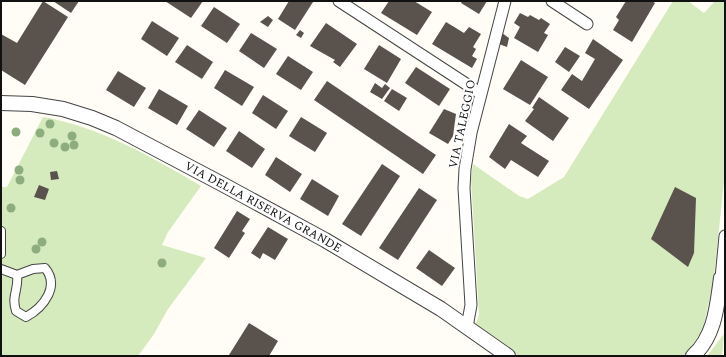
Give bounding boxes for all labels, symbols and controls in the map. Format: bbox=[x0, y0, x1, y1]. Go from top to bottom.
street label: VIA TALEGGIO bbox=[444, 78, 481, 170]
street label: VIA DELLA RISERVA GRANDE bbox=[181, 157, 345, 258]

